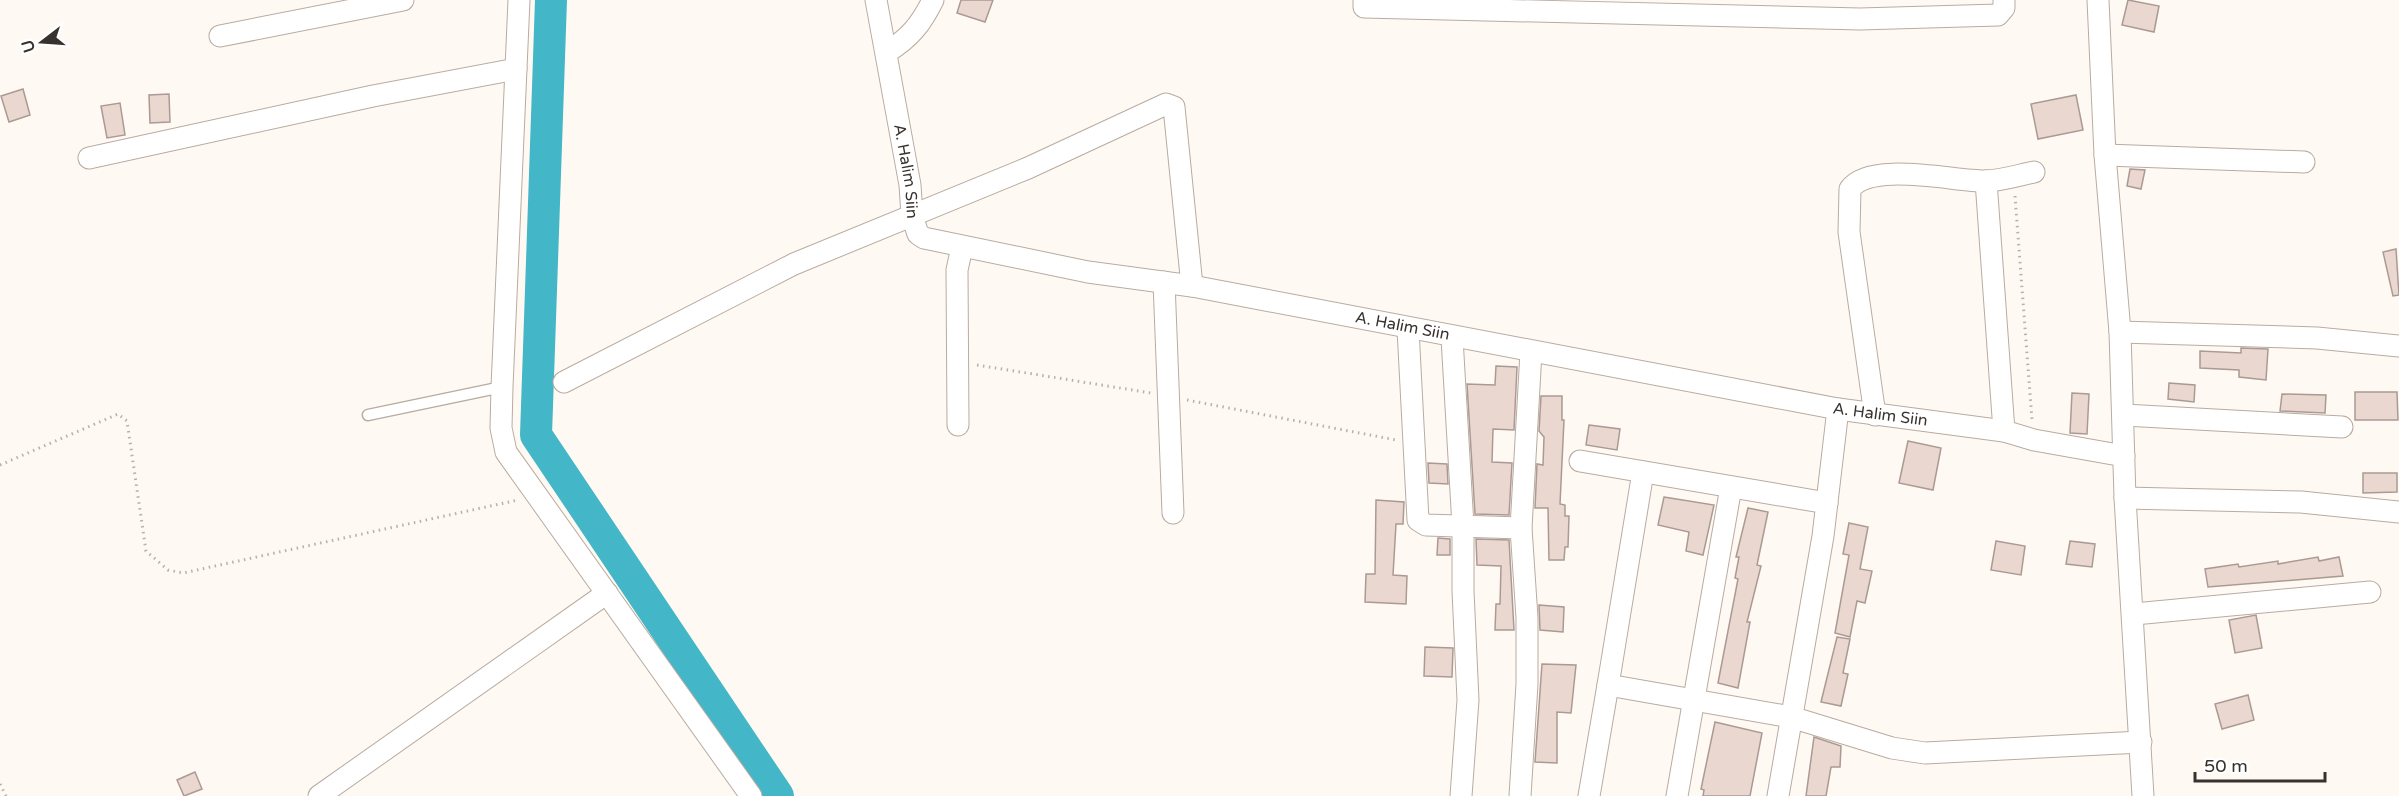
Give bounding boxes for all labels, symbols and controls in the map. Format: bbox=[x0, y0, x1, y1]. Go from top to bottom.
north arrow bbox=[12, 12, 72, 72]
text: U bbox=[17, 37, 40, 55]
street label: A. Halim Siin bbox=[889, 122, 922, 219]
street label: A. Halim Siin bbox=[1354, 307, 1451, 345]
street label: A. Halim Siin bbox=[1832, 398, 1929, 431]
scale bar bbox=[2195, 745, 2326, 783]
text: 50 m bbox=[2204, 755, 2248, 777]

